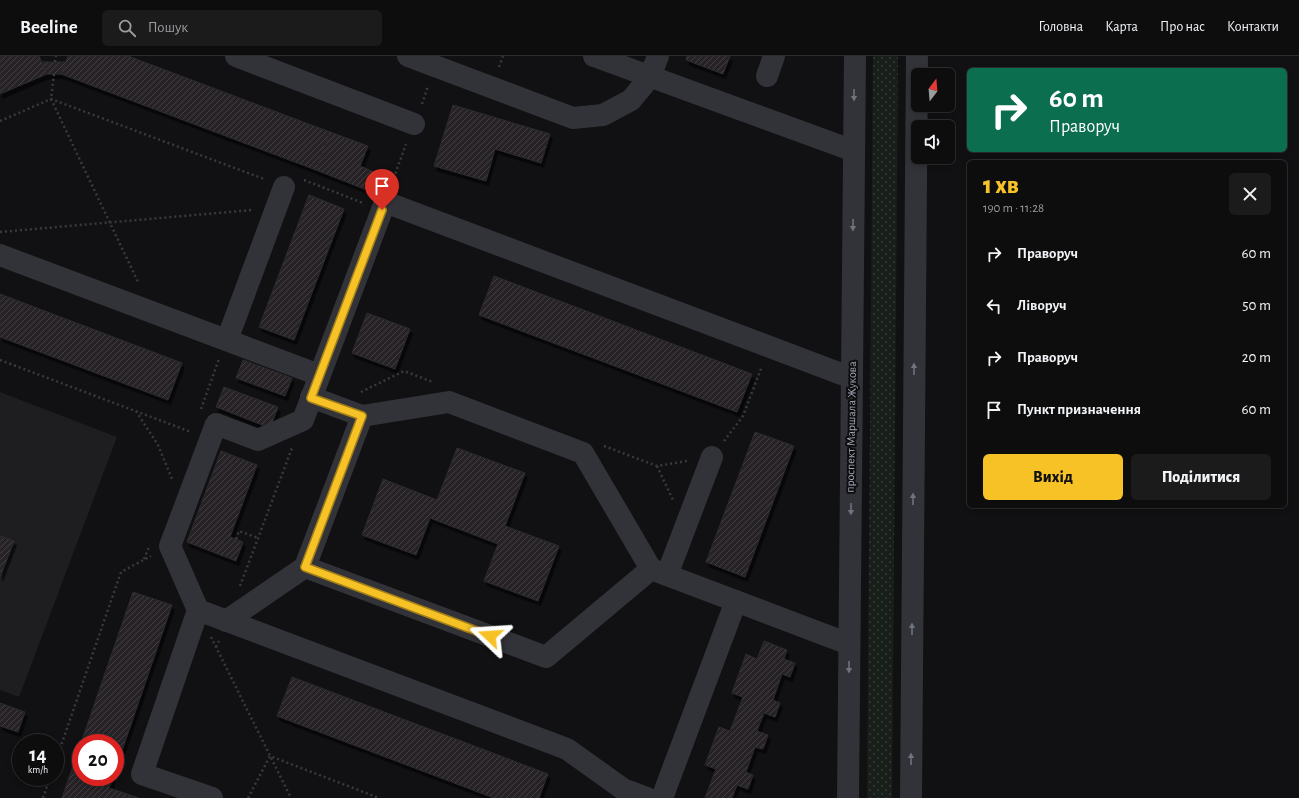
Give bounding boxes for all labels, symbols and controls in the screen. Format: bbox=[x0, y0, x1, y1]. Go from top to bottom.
search box bbox=[102, 10, 382, 46]
icon: search bbox=[116, 17, 138, 39]
text: Beeline bbox=[20, 18, 78, 37]
text: Пошук bbox=[148, 20, 188, 35]
text: Головна bbox=[1038, 20, 1083, 34]
text: Карта bbox=[1105, 20, 1138, 34]
text: Про нас bbox=[1160, 20, 1205, 34]
text: Контакти bbox=[1227, 20, 1279, 34]
north arrow bbox=[911, 68, 955, 112]
map controls bbox=[911, 68, 955, 164]
icon: right bbox=[983, 84, 1035, 136]
text: 60 m bbox=[1049, 85, 1104, 113]
one-way arrow bbox=[851, 89, 857, 102]
text: Праворуч bbox=[1049, 118, 1120, 136]
button: sound bbox=[911, 120, 955, 164]
pin bbox=[365, 169, 399, 210]
button: close bbox=[1229, 173, 1271, 215]
text: 1 хв bbox=[983, 174, 1019, 198]
icon: arrive bbox=[371, 175, 393, 197]
text: 190 m · 11:28 bbox=[983, 202, 1044, 215]
one-way arrow bbox=[850, 219, 856, 232]
icon: right bbox=[983, 243, 1005, 265]
text: Праворуч bbox=[1017, 246, 1078, 261]
text: 60 m bbox=[1242, 246, 1271, 261]
icon: left bbox=[983, 295, 1005, 317]
text: Ліворуч bbox=[1017, 298, 1067, 313]
text: 50 m bbox=[1242, 298, 1271, 313]
icon: right bbox=[983, 347, 1005, 369]
text: Праворуч bbox=[1017, 350, 1078, 365]
text: 20 m bbox=[1242, 350, 1271, 365]
street label: проспект Маршала Жукова bbox=[844, 361, 859, 493]
one-way arrow bbox=[911, 362, 917, 375]
icon: arrive bbox=[983, 399, 1005, 421]
text: Пункт призначення bbox=[1017, 402, 1141, 417]
text: 60 m bbox=[1242, 402, 1271, 417]
button: Вихід bbox=[983, 454, 1123, 500]
button: Поділитися bbox=[1131, 454, 1271, 500]
one-way arrow bbox=[910, 492, 916, 505]
one-way arrow bbox=[848, 503, 854, 516]
position arrow bbox=[469, 615, 511, 657]
one-way arrow bbox=[909, 622, 915, 635]
one-way arrow bbox=[846, 661, 852, 674]
speed limit sign: 20 bbox=[72, 734, 124, 786]
text: 14 bbox=[29, 745, 47, 765]
one-way arrow bbox=[908, 752, 914, 765]
text: km/h bbox=[28, 765, 48, 775]

